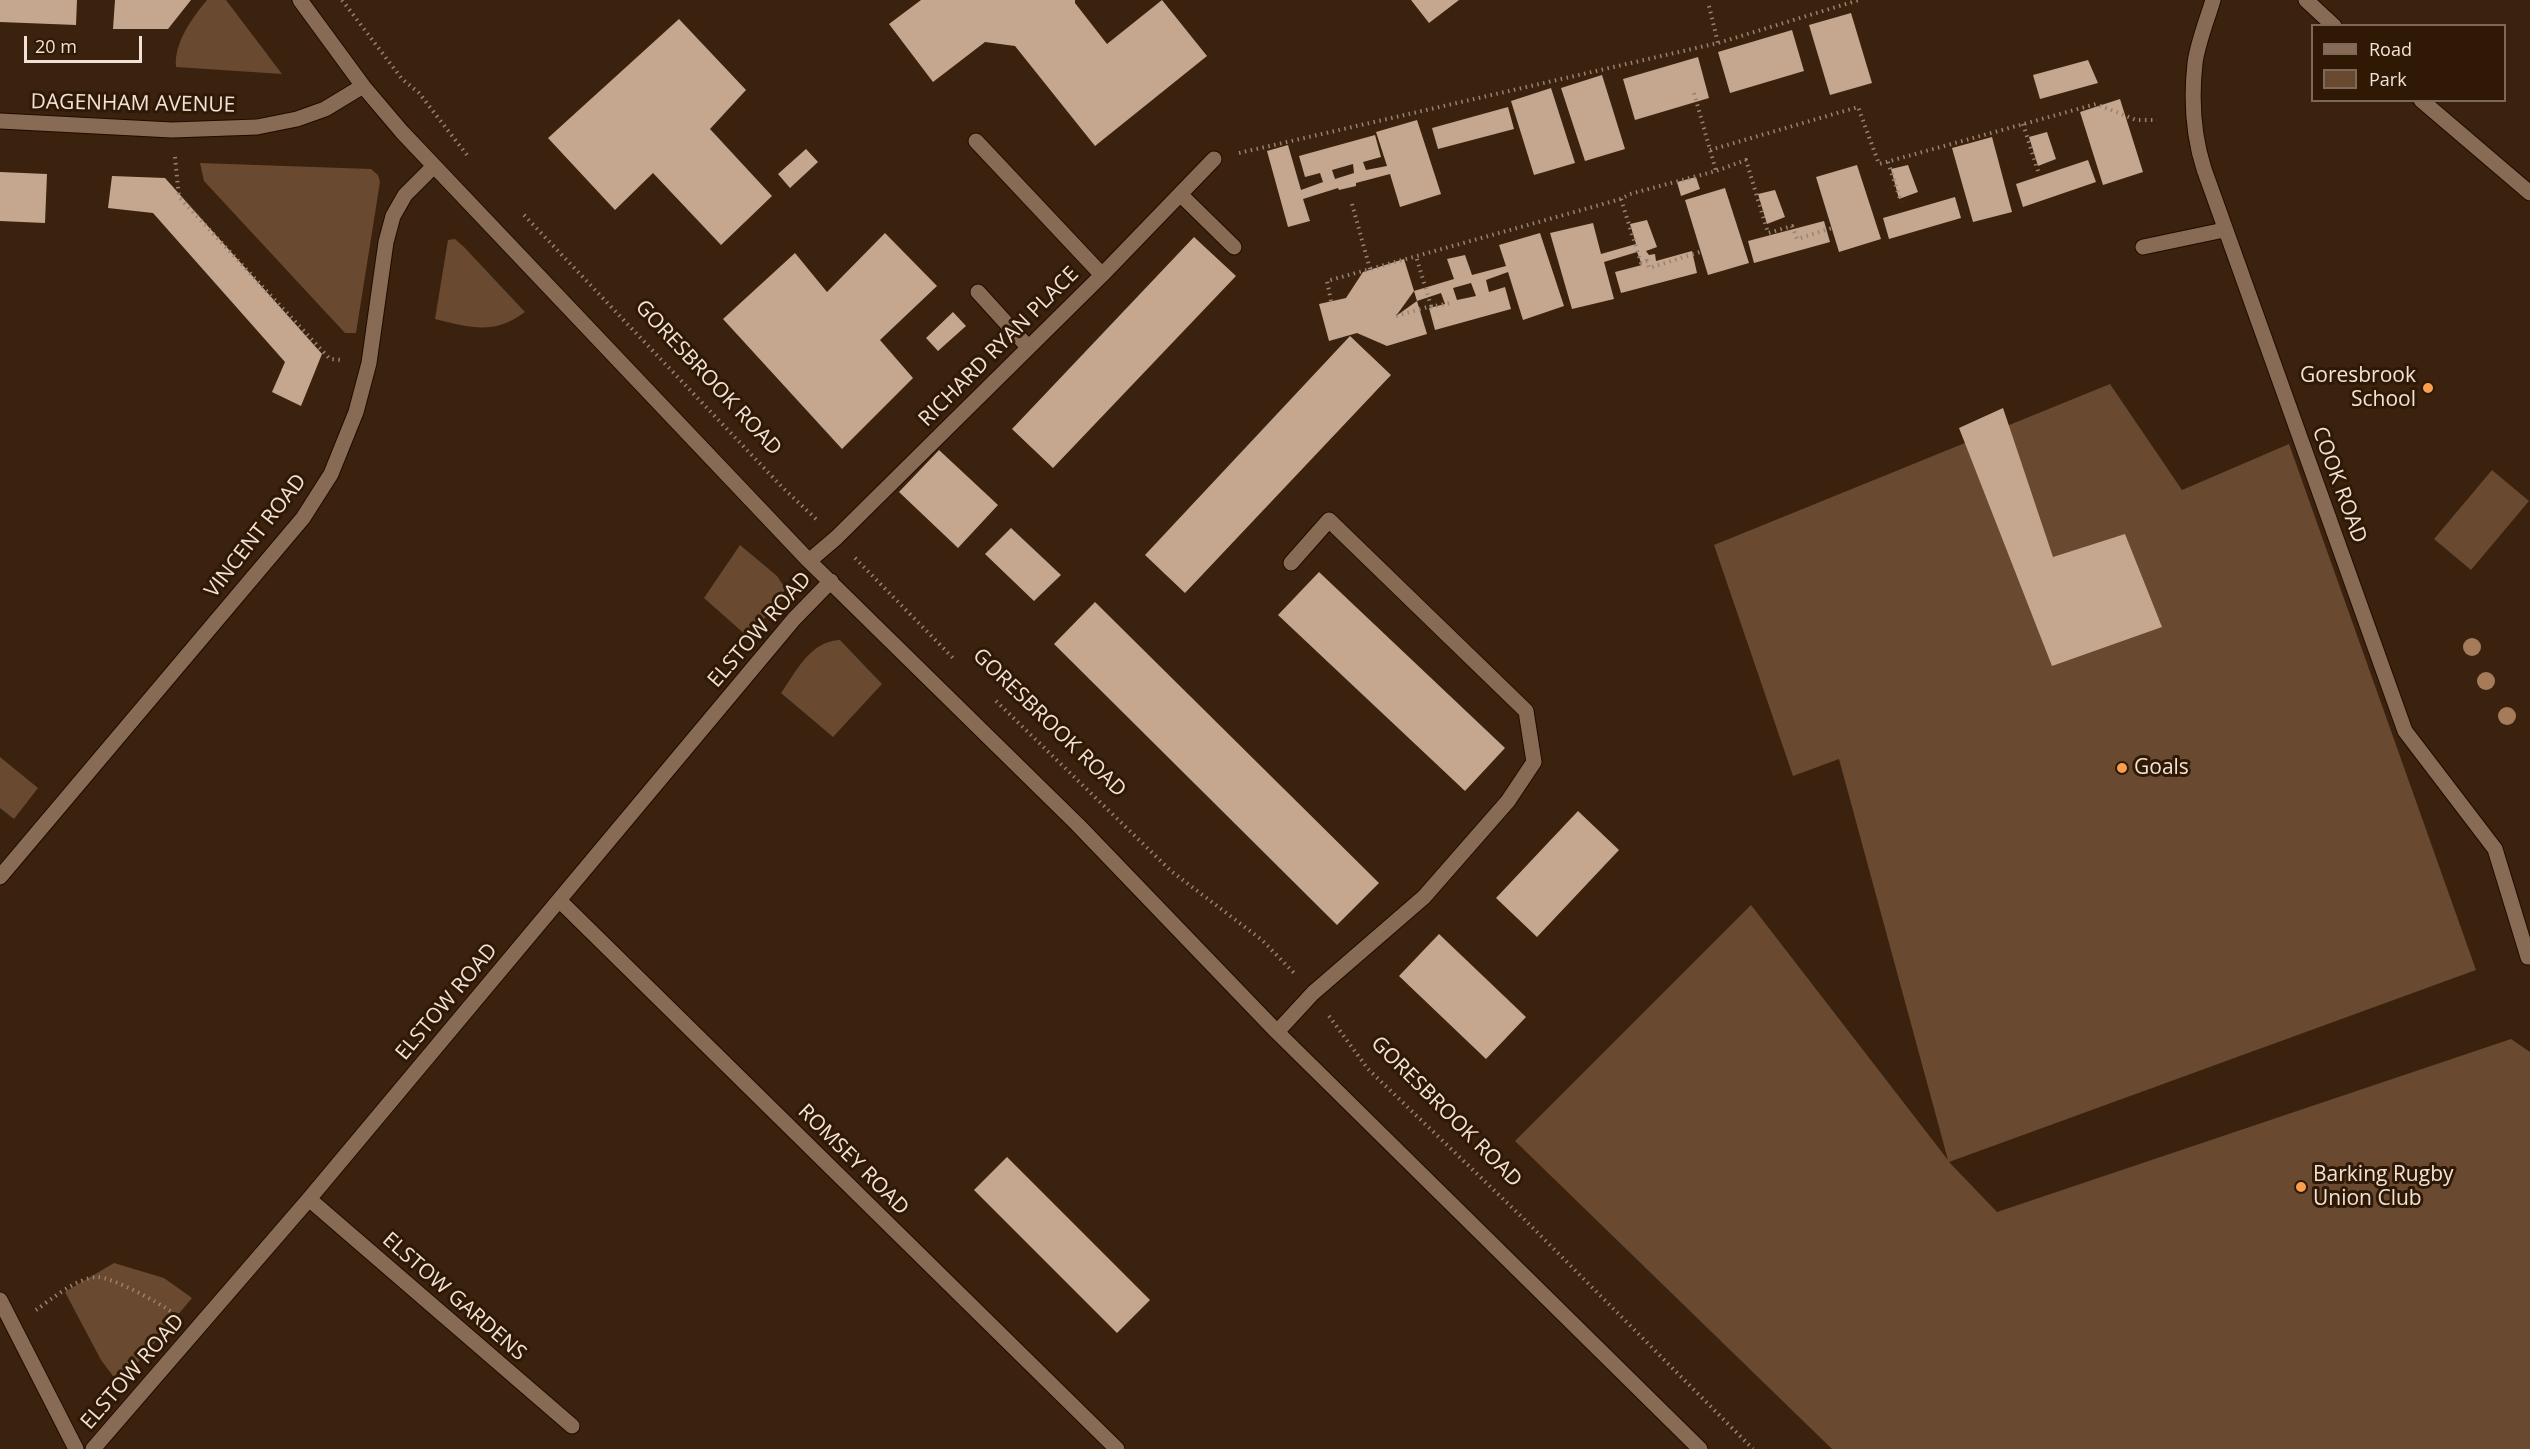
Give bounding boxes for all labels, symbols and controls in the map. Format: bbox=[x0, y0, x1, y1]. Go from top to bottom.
scale bar bbox=[27, 24, 146, 62]
legend bbox=[2311, 24, 2506, 102]
text: 20 m bbox=[35, 34, 77, 58]
text: Road bbox=[2369, 37, 2412, 61]
text: Park bbox=[2369, 67, 2407, 91]
street label: DAGENHAM AVENUE bbox=[30, 90, 236, 118]
street label: RICHARD RYAN PLACE bbox=[914, 262, 1084, 432]
street label: GORESBROOK ROAD bbox=[630, 295, 786, 461]
place label: Goresbrook School bbox=[2300, 363, 2416, 413]
marker: Goresbrook School bbox=[2421, 381, 2435, 395]
street label: COOK ROAD bbox=[2306, 423, 2372, 547]
street label: VINCENT ROAD bbox=[200, 469, 312, 603]
street label: ELSTOW ROAD bbox=[703, 567, 817, 693]
street label: GORESBROOK ROAD bbox=[967, 643, 1131, 803]
place label: Goals bbox=[2134, 755, 2189, 781]
marker: Goals bbox=[2115, 761, 2129, 775]
street label: ELSTOW ROAD bbox=[391, 938, 503, 1066]
street label: GORESBROOK ROAD bbox=[1365, 1031, 1527, 1193]
street label: ROMSEY ROAD bbox=[792, 1099, 914, 1221]
place label: Barking Rugby Union Club bbox=[2313, 1162, 2453, 1212]
marker: Barking Rugby Union Club bbox=[2294, 1180, 2308, 1194]
street label: ELSTOW GARDENS bbox=[377, 1228, 531, 1366]
street label: ELSTOW ROAD bbox=[76, 1309, 190, 1435]

